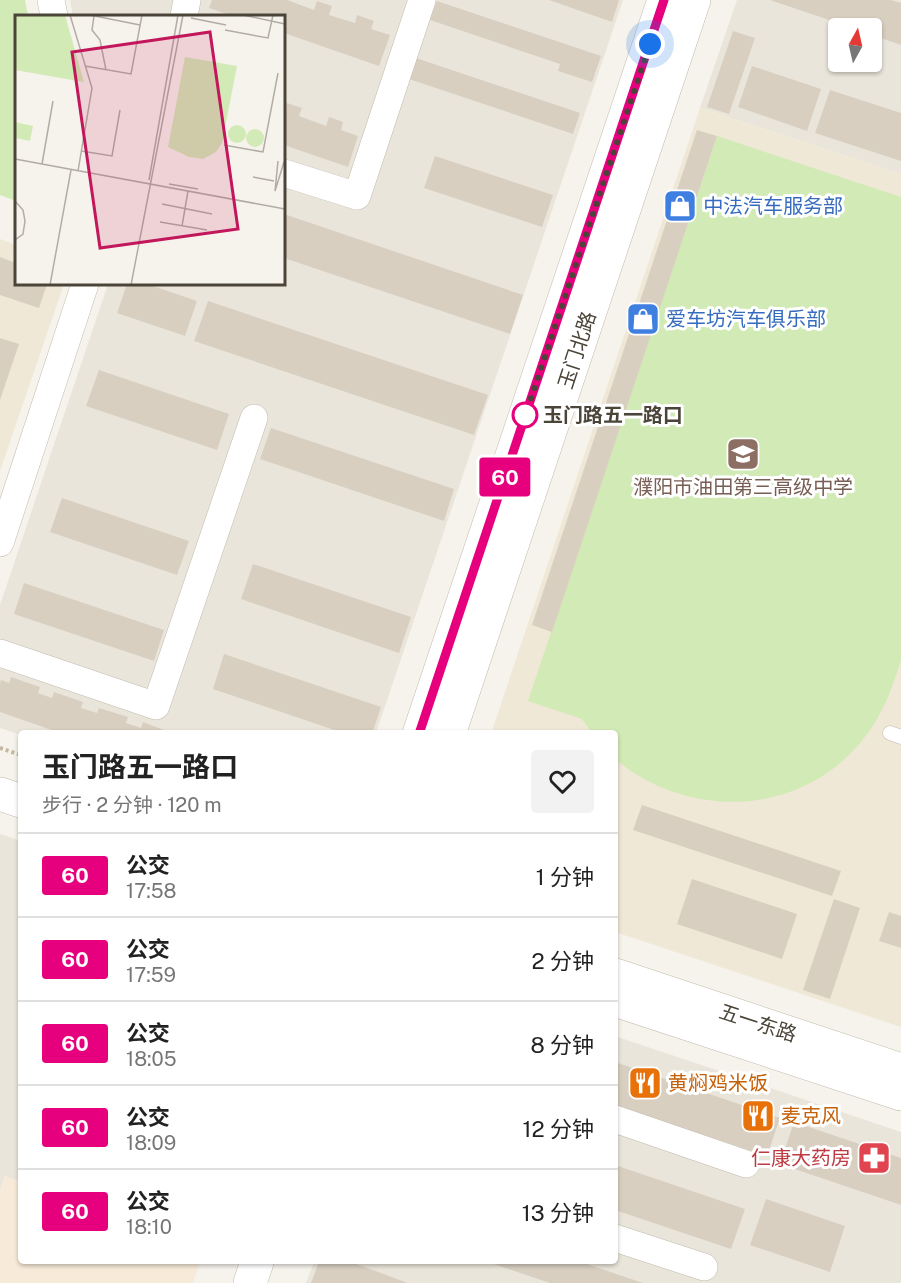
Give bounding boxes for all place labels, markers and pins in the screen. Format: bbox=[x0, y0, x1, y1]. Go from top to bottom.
shop icon: 中法汽车服务部 bbox=[662, 188, 698, 224]
place label: 中法汽车服务部 bbox=[703, 194, 843, 218]
shop icon: 爱车坊汽车俱乐部 bbox=[625, 301, 661, 337]
place label: 爱车坊汽车俱乐部 bbox=[666, 307, 826, 331]
marker: 玉门路五一路口 bbox=[512, 402, 538, 428]
place label: 玉门路五一路口 bbox=[543, 403, 683, 427]
school or university icon: 濮阳市油田第三高级中学 bbox=[725, 436, 761, 472]
place label: 濮阳市油田第三高级中学 bbox=[633, 475, 853, 499]
restaurant icon: 黄焖鸡米饭 bbox=[627, 1065, 663, 1101]
place label: 黄焖鸡米饭 bbox=[668, 1071, 768, 1095]
restaurant icon: 麦克风 bbox=[740, 1098, 776, 1134]
place label: 麦克风 bbox=[781, 1104, 841, 1128]
pharmacy icon: 仁康大药房 bbox=[856, 1140, 892, 1176]
place label: 仁康大药房 bbox=[751, 1146, 851, 1170]

